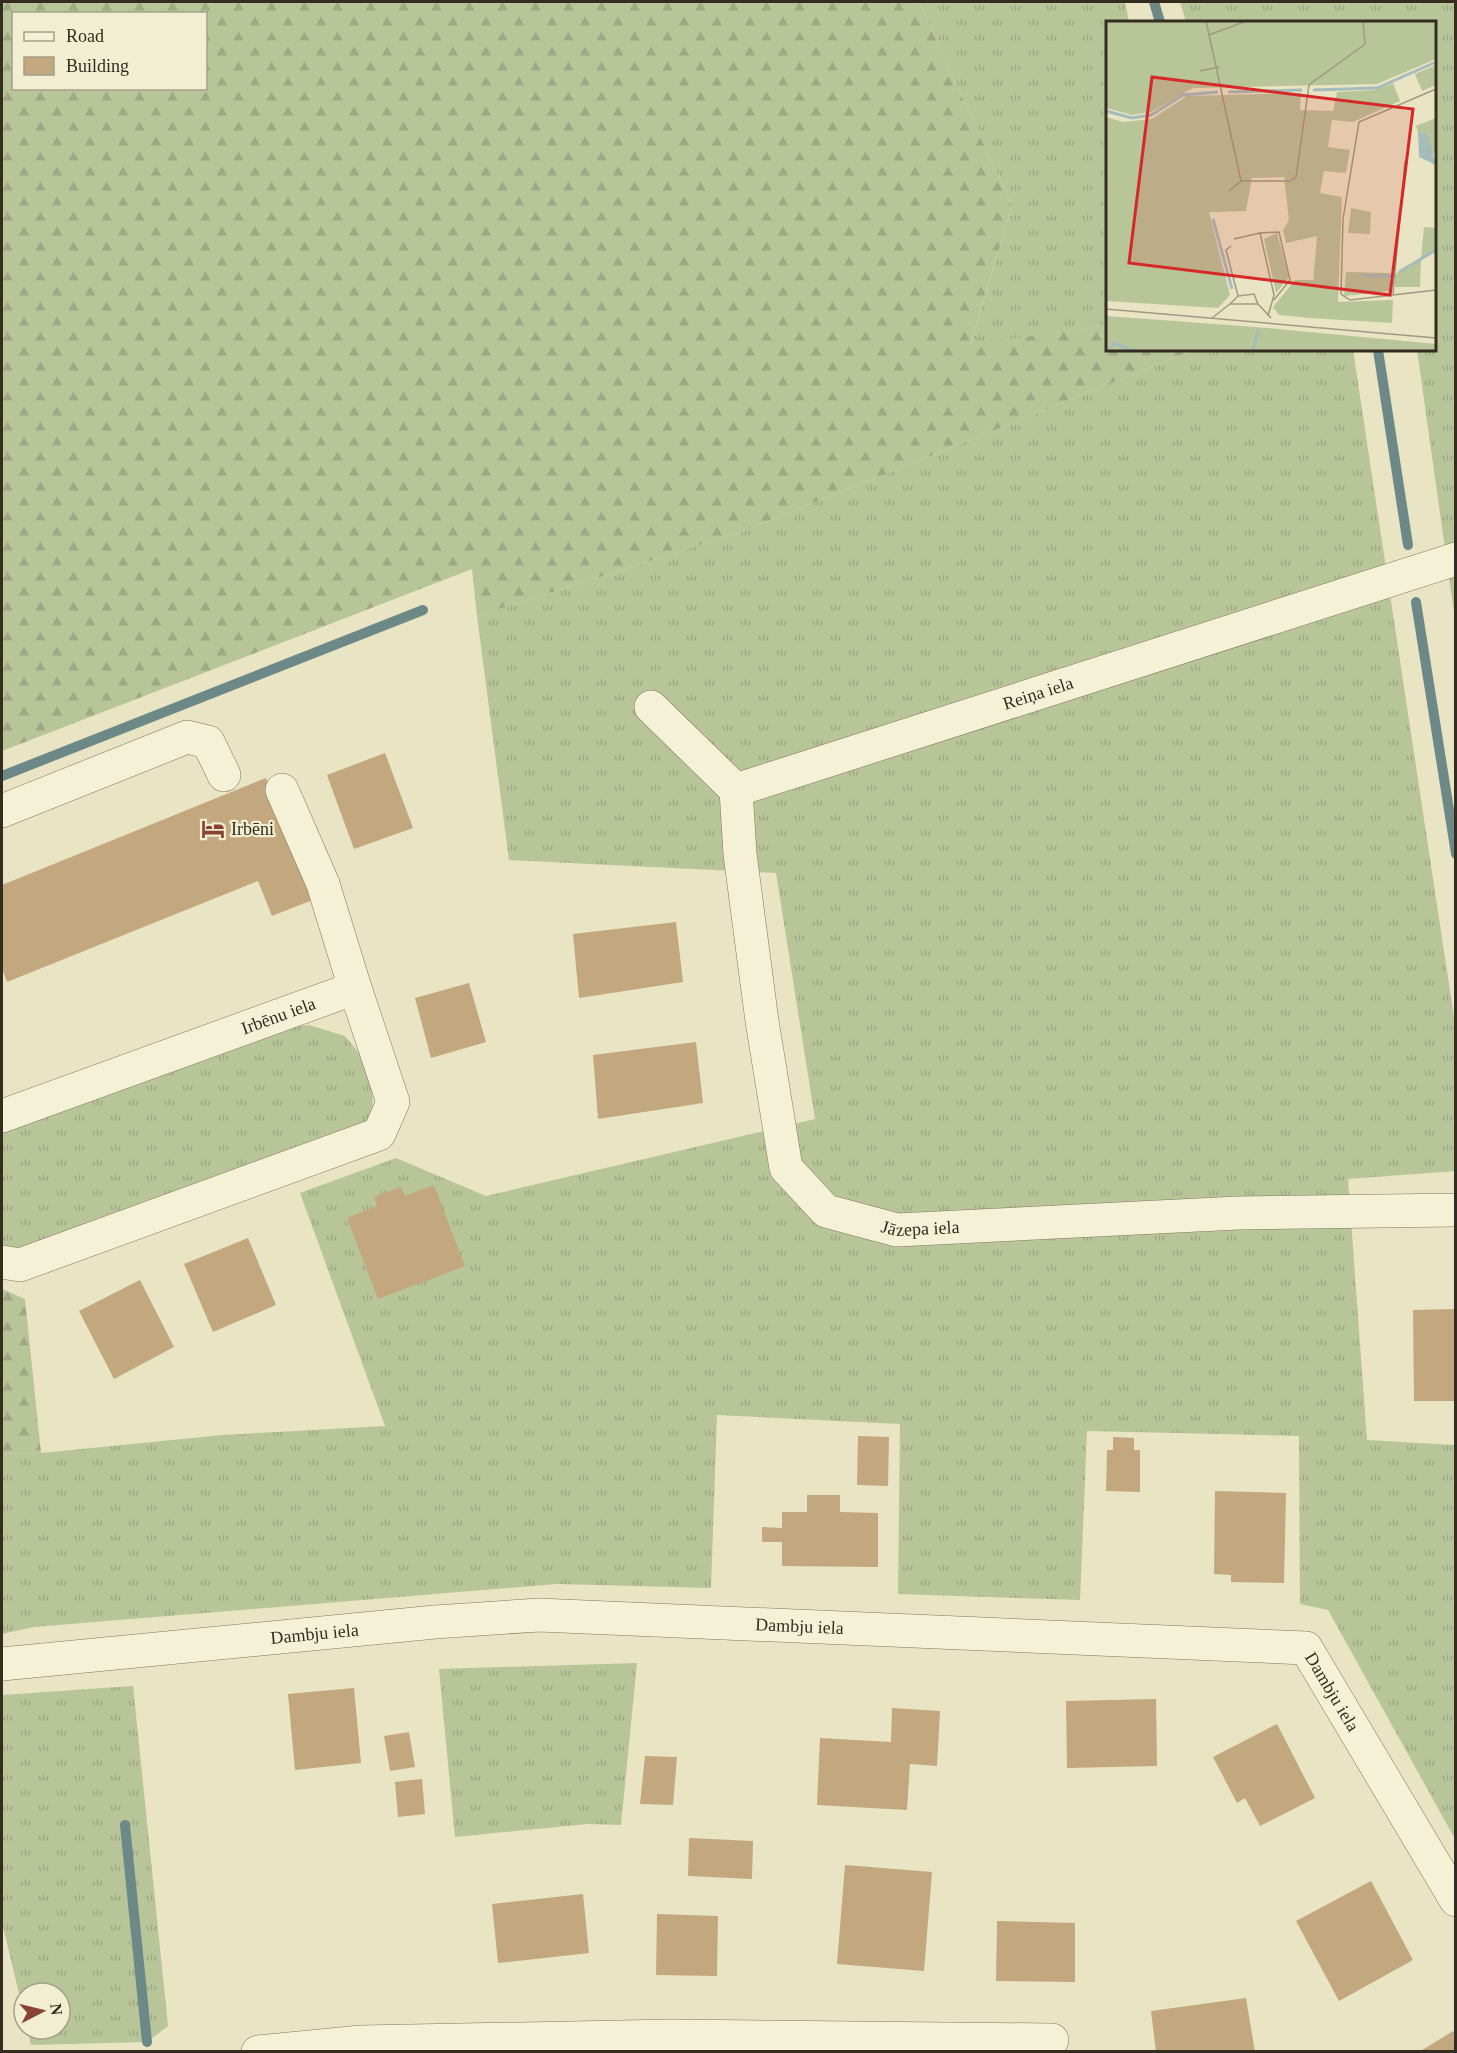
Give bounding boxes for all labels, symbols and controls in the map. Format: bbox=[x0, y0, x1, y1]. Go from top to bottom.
legend bbox=[12, 12, 207, 90]
inset map bbox=[1106, 21, 1436, 351]
text: Road bbox=[66, 26, 104, 46]
text: Building bbox=[66, 56, 129, 76]
street label: Reiņa iela bbox=[1000, 672, 1076, 714]
hotel icon: Irbēni bbox=[200, 816, 226, 842]
place label: Irbēni bbox=[231, 819, 274, 839]
street label: Irbēnu iela bbox=[239, 993, 318, 1038]
street label: Jāzepa iela bbox=[879, 1216, 960, 1240]
street label: Dambju iela bbox=[755, 1614, 844, 1638]
street label: Dambju iela bbox=[269, 1619, 360, 1648]
street label: Dambju iela bbox=[1301, 1649, 1363, 1735]
north arrow bbox=[12, 1981, 72, 2041]
text: N bbox=[47, 2002, 66, 2016]

